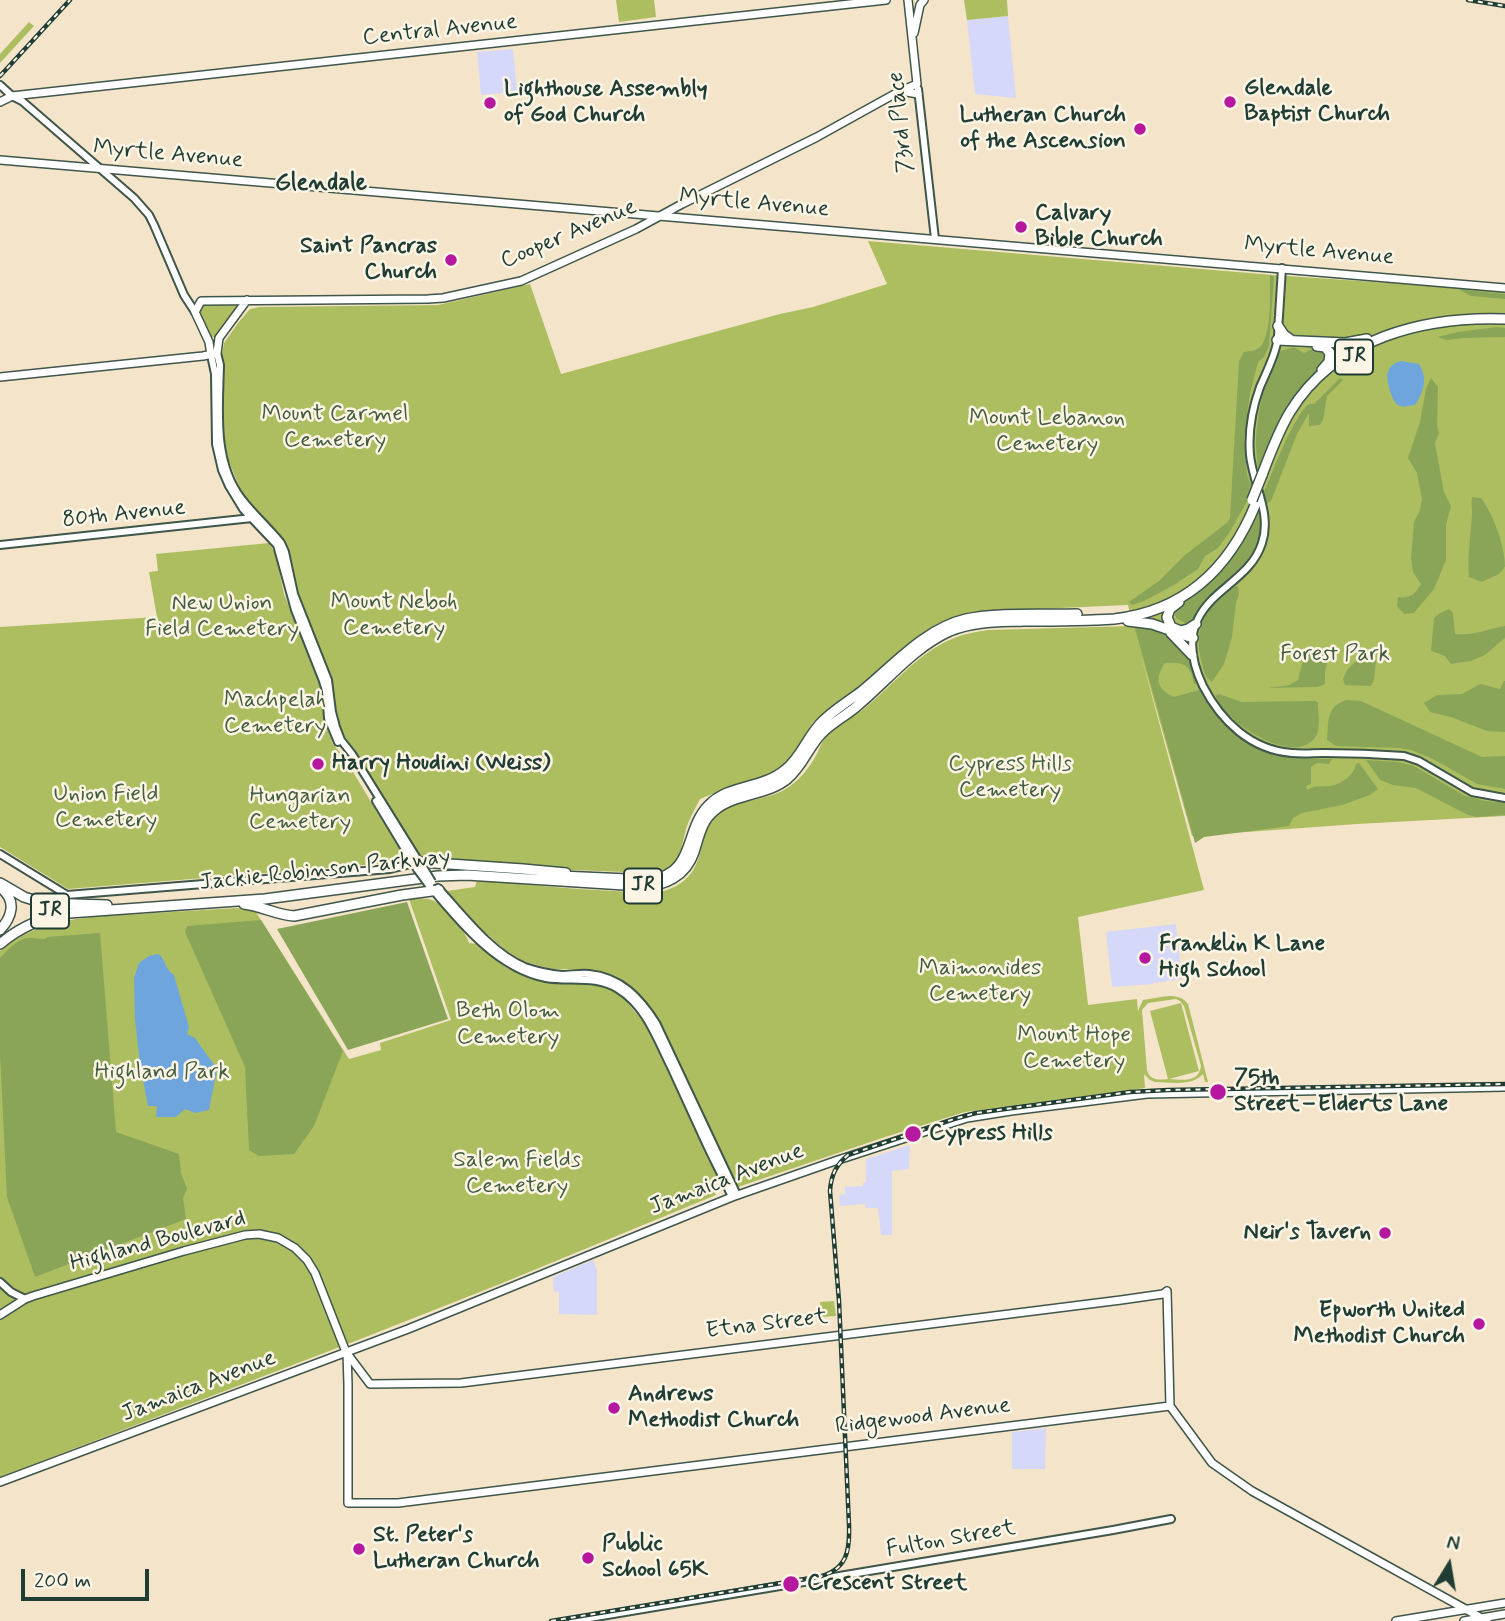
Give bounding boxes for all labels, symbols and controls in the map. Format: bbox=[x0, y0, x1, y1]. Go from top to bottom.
street label: Central Avenue bbox=[361, 9, 519, 53]
street label: 73rd Place bbox=[883, 70, 921, 174]
place label: Glendale Baptist Church bbox=[1244, 75, 1390, 129]
place label: Lighthouse Assembly of God Church bbox=[504, 76, 708, 130]
marker: Glendale Baptist Church bbox=[1222, 94, 1238, 110]
marker: Lighthouse Assembly of God Church bbox=[482, 95, 498, 111]
place label: Lutheran Church of the Ascension bbox=[959, 102, 1126, 156]
marker: Lutheran Church of the Ascension bbox=[1132, 121, 1148, 137]
street label: Myrtle Avenue bbox=[92, 135, 244, 175]
district label: Glendale bbox=[275, 170, 367, 198]
street label: Myrtle Avenue bbox=[678, 184, 830, 224]
street label: Cooper Avenue bbox=[497, 194, 641, 276]
place label: Calvary Bible Church bbox=[1035, 200, 1163, 254]
marker: Calvary Bible Church bbox=[1013, 219, 1029, 235]
street label: Myrtle Avenue bbox=[1243, 232, 1395, 272]
place label: Saint Pancras Church bbox=[300, 233, 437, 287]
marker: Saint Pancras Church bbox=[443, 252, 459, 268]
road number: JR bbox=[1335, 340, 1373, 374]
park label: Mount Carmel Cemetery bbox=[262, 401, 408, 455]
park label: Mount Lebanon Cemetery bbox=[969, 405, 1125, 459]
street label: 80th Avenue bbox=[61, 495, 187, 535]
park label: Mount Neboh Cemetery bbox=[330, 589, 458, 643]
park label: New Union Field Cemetery bbox=[145, 590, 299, 644]
park label: Forest Park bbox=[1280, 641, 1390, 669]
park label: Machpelah Cemetery bbox=[224, 687, 326, 741]
place label: Harry Houdini (Weiss) bbox=[332, 750, 551, 778]
park label: Cypress Hills Cemetery bbox=[948, 751, 1072, 805]
marker: Harry Houdini (Weiss) bbox=[310, 756, 326, 772]
park label: Union Field Cemetery bbox=[53, 781, 159, 835]
park label: Hungarian Cemetery bbox=[249, 783, 351, 837]
street label: Jackie Robinson Parkway bbox=[198, 844, 452, 898]
road number: JR bbox=[624, 868, 662, 903]
road number: JR bbox=[31, 894, 69, 928]
place label: Franklin K Lane High School bbox=[1159, 931, 1325, 985]
marker: Franklin K Lane High School bbox=[1137, 950, 1153, 966]
park label: Maimonides Cemetery bbox=[919, 955, 1041, 1009]
park label: Beth Olom Cemetery bbox=[456, 998, 560, 1052]
park label: Mount Hope Cemetery bbox=[1017, 1022, 1131, 1076]
park label: Highland Park bbox=[94, 1059, 230, 1087]
place label: 75th Street–Elderts Lane bbox=[1234, 1065, 1448, 1119]
marker: 75th Street–Elderts Lane bbox=[1208, 1082, 1228, 1102]
place label: Cypress Hills bbox=[929, 1120, 1053, 1148]
marker: Cypress Hills bbox=[903, 1124, 923, 1144]
street label: Jamaica Avenue bbox=[646, 1138, 808, 1222]
park label: Salem Fields Cemetery bbox=[453, 1147, 581, 1201]
street label: Highland Boulevard bbox=[67, 1205, 249, 1279]
place label: Neir's Tavern bbox=[1244, 1219, 1371, 1247]
marker: Neir's Tavern bbox=[1377, 1225, 1393, 1241]
place label: Epworth United Methodist Church bbox=[1294, 1297, 1465, 1351]
street label: Etna Street bbox=[705, 1304, 829, 1346]
marker: Epworth United Methodist Church bbox=[1471, 1316, 1487, 1332]
street label: Jamaica Avenue bbox=[118, 1345, 280, 1429]
place label: Andrews Methodist Church bbox=[628, 1381, 799, 1435]
street label: Ridgewood Avenue bbox=[834, 1393, 1012, 1441]
marker: Andrews Methodist Church bbox=[606, 1400, 622, 1416]
street label: Fulton Street bbox=[884, 1515, 1018, 1565]
place label: St. Peter's Lutheran Church bbox=[373, 1522, 540, 1576]
north arrow bbox=[1414, 1530, 1484, 1600]
text: N bbox=[1445, 1530, 1462, 1557]
place label: Public School 65K bbox=[602, 1531, 708, 1585]
marker: St. Peter's Lutheran Church bbox=[351, 1541, 367, 1557]
marker: Public School 65K bbox=[580, 1550, 596, 1566]
scale bar bbox=[24, 1554, 152, 1598]
text: 200 m bbox=[34, 1567, 91, 1595]
place label: Crescent Street bbox=[807, 1570, 967, 1598]
marker: Crescent Street bbox=[781, 1574, 801, 1594]

